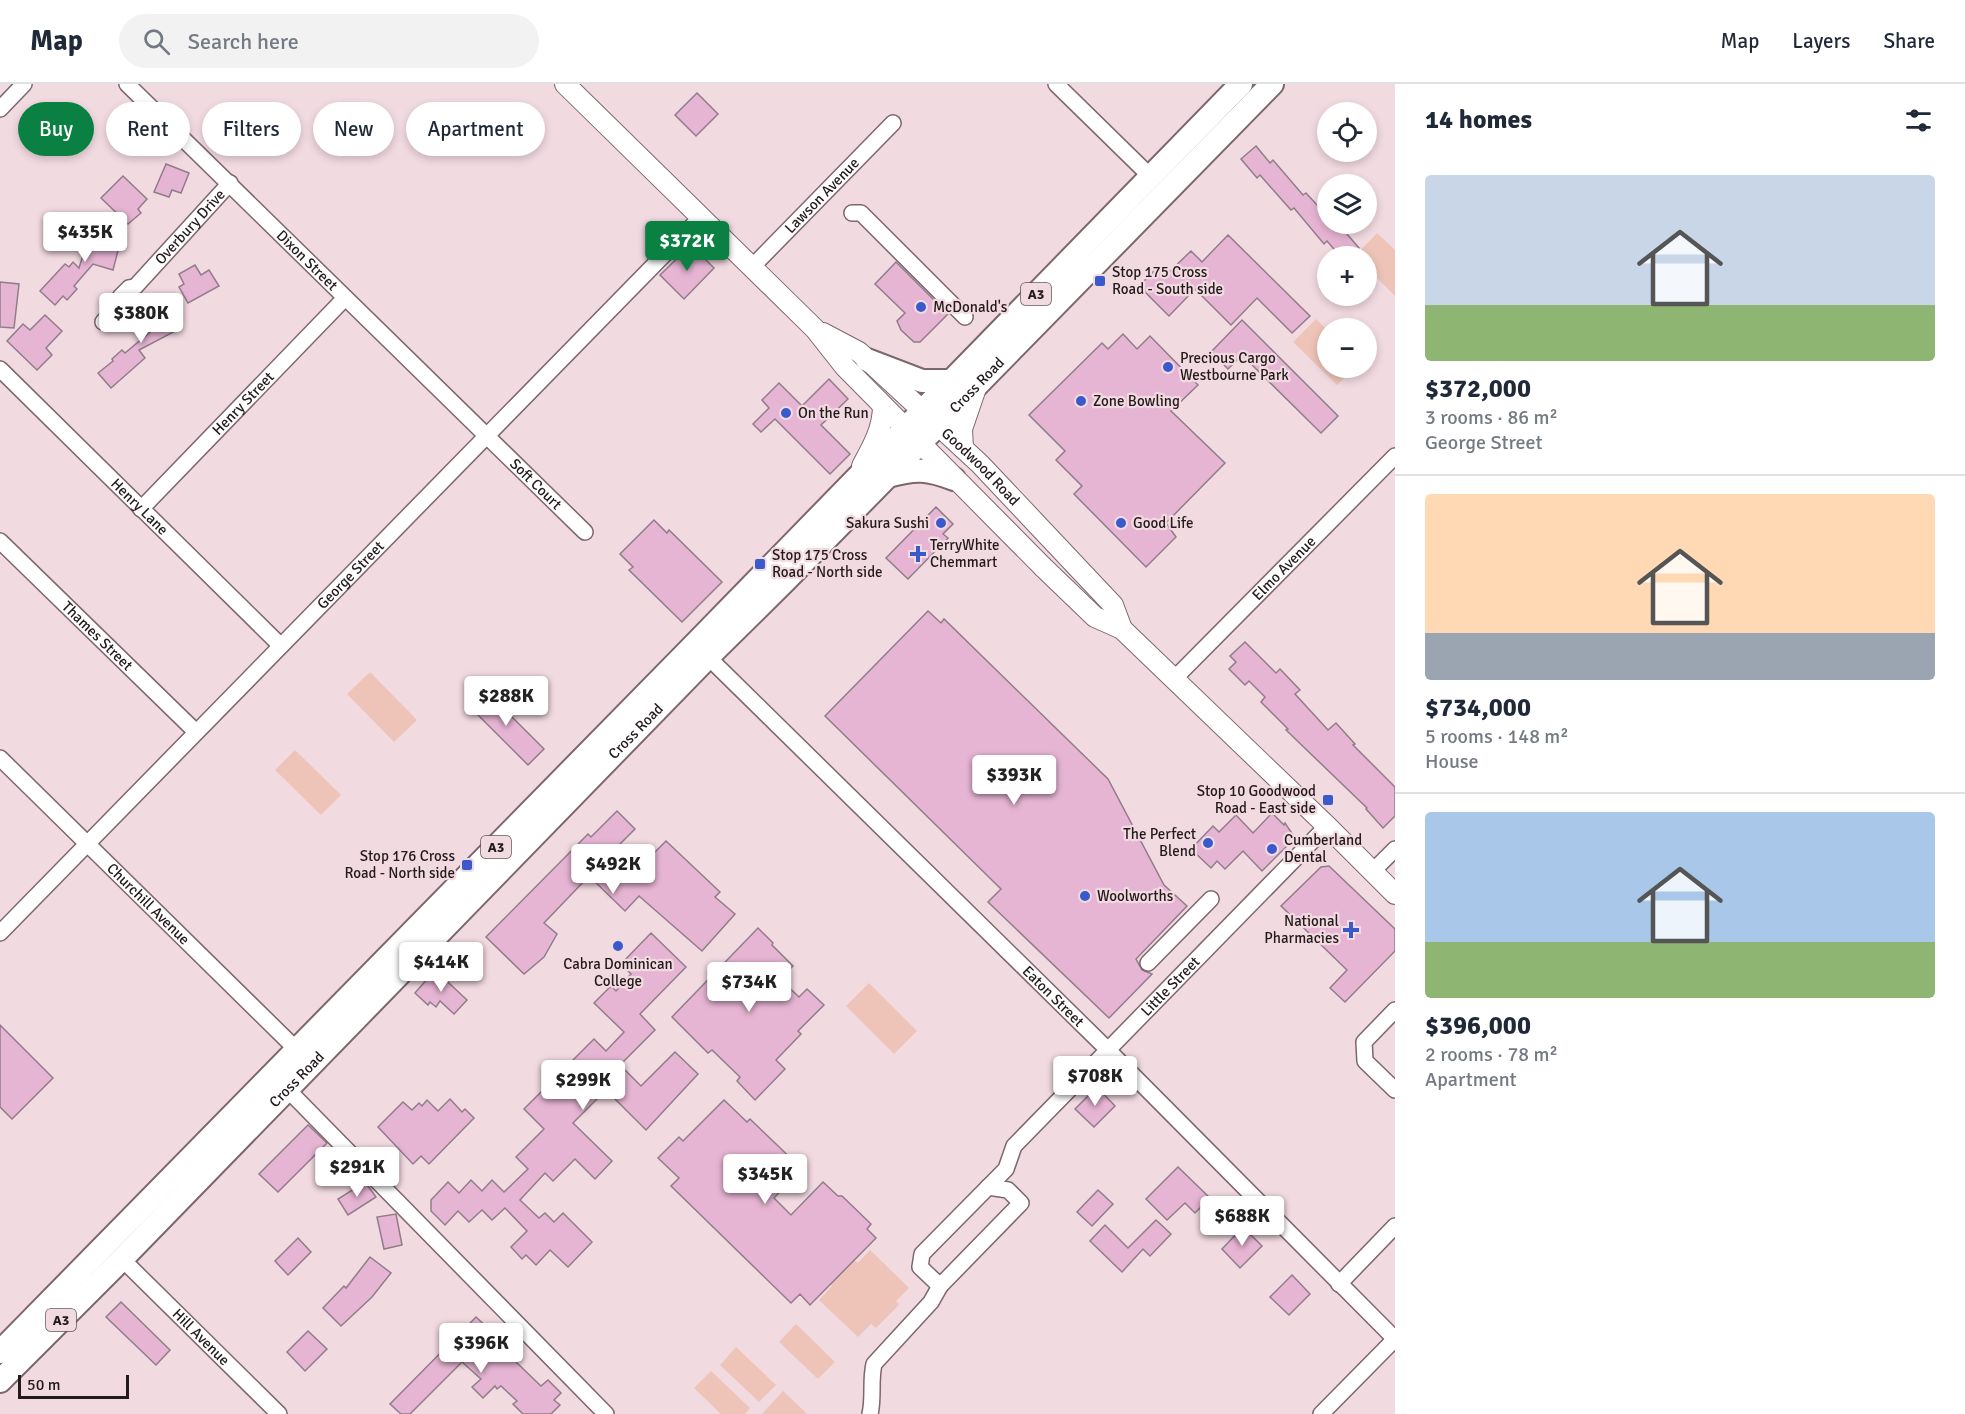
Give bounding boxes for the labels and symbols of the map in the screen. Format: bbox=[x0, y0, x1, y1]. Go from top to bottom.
street label: Lawson Avenue bbox=[781, 154, 863, 237]
street label: Overbury Drive bbox=[151, 186, 229, 268]
pin: $435K bbox=[43, 212, 127, 263]
pin: $372K bbox=[645, 221, 729, 272]
street label: Dixon Street bbox=[273, 226, 342, 294]
place label: Stop 175 Cross Road - South side bbox=[1112, 263, 1223, 298]
marker: Stop 175 Cross Road - South side bbox=[1093, 274, 1107, 288]
road number: A3 bbox=[1021, 283, 1051, 305]
pin: $380K bbox=[99, 293, 183, 344]
place label: McDonald's bbox=[933, 298, 1008, 316]
marker: McDonald's bbox=[914, 300, 928, 314]
place label: Precious Cargo Westbourne Park bbox=[1180, 349, 1289, 384]
street label: Cross Road bbox=[946, 354, 1008, 417]
marker: Precious Cargo Westbourne Park bbox=[1161, 360, 1175, 374]
street label: Henry Street bbox=[208, 368, 278, 439]
place label: Zone Bowling bbox=[1093, 392, 1180, 410]
marker: Zone Bowling bbox=[1074, 394, 1088, 408]
place label: On the Run bbox=[798, 404, 869, 422]
marker: On the Run bbox=[779, 406, 793, 420]
street label: Goodwood Road bbox=[938, 424, 1024, 509]
street label: Soft Court bbox=[506, 455, 566, 513]
street label: Henry Lane bbox=[107, 475, 172, 539]
place label: Sakura Sushi bbox=[846, 514, 929, 532]
place label: Good Life bbox=[1133, 514, 1193, 532]
marker: Sakura Sushi bbox=[934, 516, 948, 530]
marker: Good Life bbox=[1114, 516, 1128, 530]
street label: Elmo Avenue bbox=[1248, 532, 1319, 604]
place label: TerryWhite Chemmart bbox=[930, 536, 1000, 571]
street label: George Street bbox=[313, 537, 388, 613]
place label: Stop 175 Cross Road - North side bbox=[772, 546, 883, 581]
marker: TerryWhite Chemmart bbox=[911, 547, 925, 561]
marker: Stop 175 Cross Road - North side bbox=[753, 557, 767, 571]
street label: Thames Street bbox=[58, 597, 137, 674]
pin: $288K bbox=[464, 676, 548, 727]
street label: Cross Road bbox=[605, 700, 667, 763]
pin: $393K bbox=[972, 755, 1056, 806]
place label: Stop 10 Goodwood Road - East side bbox=[1197, 782, 1316, 817]
marker: Stop 10 Goodwood Road - East side bbox=[1321, 793, 1335, 807]
place label: The Perfect Blend bbox=[1123, 825, 1196, 860]
place label: Cumberland Dental bbox=[1284, 831, 1362, 866]
road number: A3 bbox=[481, 836, 511, 858]
marker: The Perfect Blend bbox=[1201, 836, 1215, 850]
marker: Cumberland Dental bbox=[1265, 842, 1279, 856]
pin: $492K bbox=[571, 844, 655, 895]
place label: Stop 176 Cross Road - North side bbox=[344, 847, 455, 882]
marker: Stop 176 Cross Road - North side bbox=[460, 858, 474, 872]
street label: Churchill Avenue bbox=[103, 859, 193, 948]
place label: Woolworths bbox=[1097, 887, 1174, 905]
marker: Woolworths bbox=[1078, 889, 1092, 903]
place label: National Pharmacies bbox=[1264, 912, 1339, 947]
marker: National Pharmacies bbox=[1344, 923, 1358, 937]
marker: Cabra Dominican College bbox=[611, 939, 625, 953]
pin: $414K bbox=[399, 942, 483, 993]
street label: Little Street bbox=[1137, 953, 1203, 1020]
place label: Cabra Dominican College bbox=[563, 955, 673, 990]
pin: $734K bbox=[707, 962, 791, 1013]
street label: Eaton Street bbox=[1019, 962, 1088, 1030]
street label: Cross Road bbox=[266, 1048, 328, 1111]
pin: $708K bbox=[1053, 1056, 1137, 1107]
pin: $299K bbox=[541, 1060, 625, 1111]
pin: $291K bbox=[315, 1147, 399, 1198]
pin: $345K bbox=[723, 1154, 807, 1205]
pin: $688K bbox=[1200, 1196, 1284, 1247]
street label: Hill Avenue bbox=[169, 1305, 233, 1369]
road number: A3 bbox=[46, 1309, 76, 1331]
pin: $396K bbox=[439, 1323, 523, 1374]
scale bar bbox=[18, 1372, 129, 1400]

